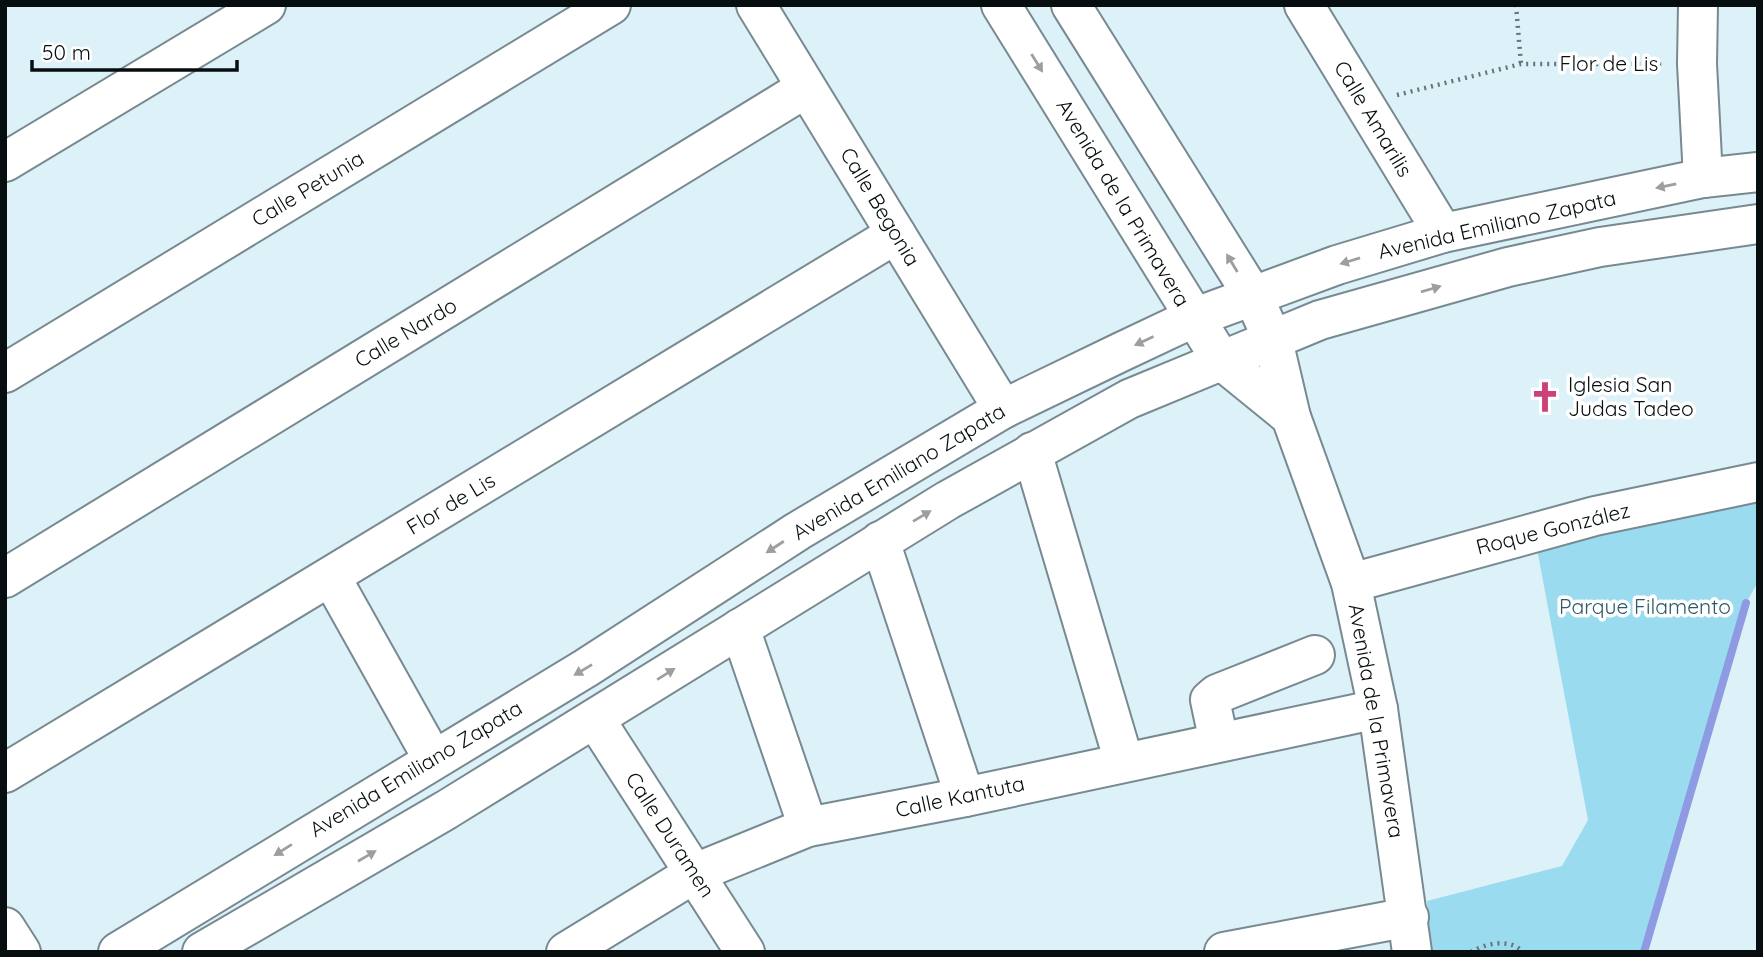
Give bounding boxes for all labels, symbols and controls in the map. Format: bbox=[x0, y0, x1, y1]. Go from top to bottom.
scale bar bbox=[32, 28, 236, 72]
text: 50 m bbox=[42, 39, 91, 65]
street label: Flor de Lis bbox=[1560, 50, 1658, 76]
one-way arrow bbox=[1030, 53, 1043, 73]
street label: Calle Amarilis bbox=[1329, 56, 1419, 181]
street label: Avenida de la Primavera bbox=[1052, 94, 1196, 311]
street label: Calle Begonia bbox=[835, 143, 926, 270]
street label: Calle Petunia bbox=[247, 145, 368, 232]
one-way arrow bbox=[1655, 181, 1677, 192]
street label: Avenida Emiliano Zapata bbox=[1375, 184, 1618, 264]
one-way arrow bbox=[1226, 253, 1238, 272]
one-way arrow bbox=[1339, 257, 1360, 267]
one-way arrow bbox=[1421, 283, 1442, 293]
street label: Calle Nardo bbox=[350, 292, 461, 373]
one-way arrow bbox=[1134, 335, 1154, 347]
place label: Iglesia San Judas Tadeo bbox=[1568, 371, 1694, 421]
church icon: Iglesia San Judas Tadeo bbox=[1528, 380, 1562, 414]
street label: Avenida Emiliano Zapata bbox=[787, 397, 1010, 545]
street label: Flor de Lis bbox=[401, 467, 500, 540]
street label: Roque González bbox=[1473, 496, 1632, 560]
one-way arrow bbox=[913, 509, 932, 522]
one-way arrow bbox=[765, 540, 784, 553]
park label: Parque Filamento bbox=[1559, 593, 1731, 619]
street label: Avenida de la Primavera bbox=[1344, 602, 1410, 840]
one-way arrow bbox=[574, 663, 593, 676]
one-way arrow bbox=[657, 668, 676, 681]
street label: Avenida Emiliano Zapata bbox=[304, 694, 527, 842]
street label: Calle Duramen bbox=[621, 767, 721, 902]
street label: Calle Kantuta bbox=[893, 770, 1027, 822]
one-way arrow bbox=[273, 843, 293, 856]
one-way arrow bbox=[357, 850, 377, 862]

